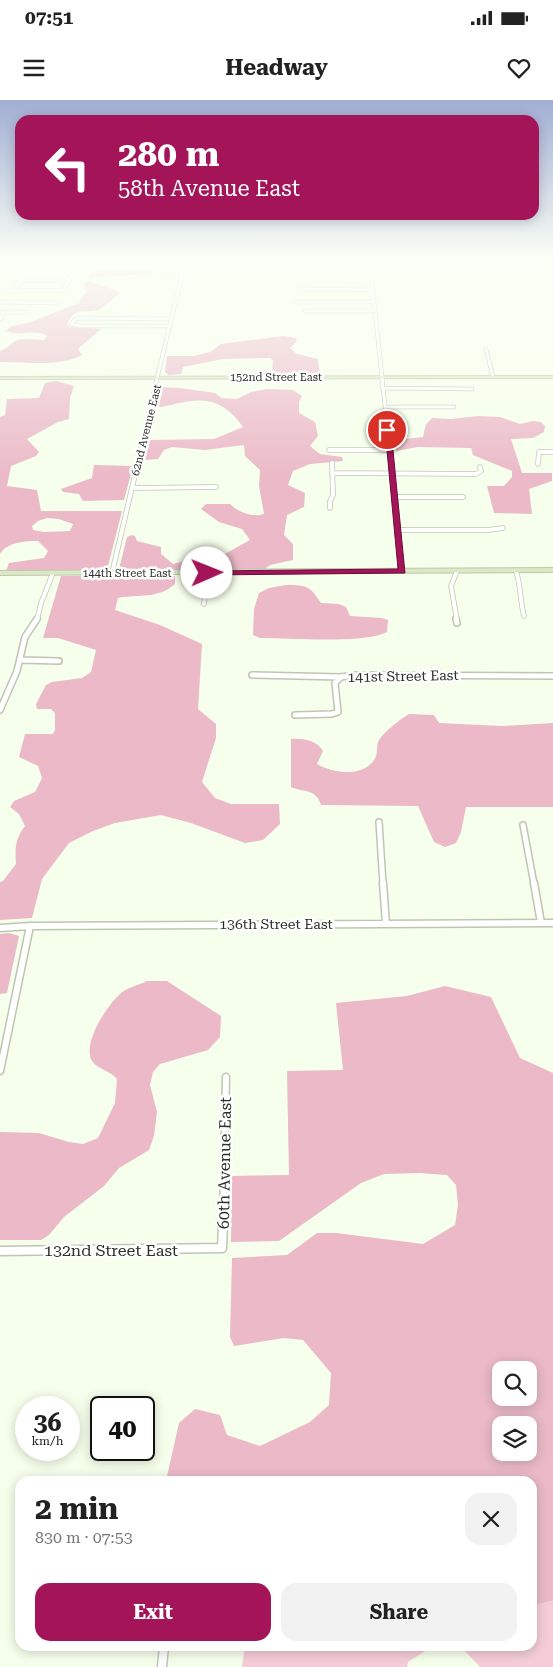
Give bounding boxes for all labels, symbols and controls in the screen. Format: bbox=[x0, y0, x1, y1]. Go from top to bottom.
text: 07:51 bbox=[25, 6, 74, 29]
icon: menu bbox=[20, 54, 48, 82]
icon: heart bbox=[505, 54, 533, 82]
text: Headway bbox=[225, 55, 328, 80]
text: 280 m bbox=[118, 134, 219, 175]
icon: left bbox=[35, 135, 100, 200]
text: 58th Avenue East bbox=[118, 176, 300, 201]
street label: 152nd Street East bbox=[230, 371, 322, 384]
street label: 62nd Avenue East bbox=[129, 383, 164, 477]
pin bbox=[366, 409, 408, 451]
icon: arrive bbox=[373, 416, 401, 444]
position arrow bbox=[180, 546, 232, 598]
street label: 144th Street East bbox=[82, 567, 172, 580]
street label: 141st Street East bbox=[347, 667, 459, 685]
street label: 136th Street East bbox=[219, 916, 333, 932]
street label: 60th Avenue East bbox=[214, 1097, 235, 1229]
street label: 132nd Street East bbox=[44, 1241, 178, 1260]
map controls bbox=[492, 1361, 537, 1461]
button: search bbox=[492, 1361, 537, 1406]
speed limit sign: 40 bbox=[90, 1396, 155, 1461]
text: 36 bbox=[33, 1408, 62, 1437]
button: layers bbox=[492, 1416, 537, 1461]
text: km/h bbox=[31, 1434, 64, 1448]
text: 2 min bbox=[35, 1491, 118, 1526]
button: close bbox=[465, 1493, 517, 1545]
text: 830 m · 07:53 bbox=[35, 1528, 133, 1547]
button: Exit bbox=[35, 1583, 271, 1641]
button: Share bbox=[281, 1583, 517, 1641]

